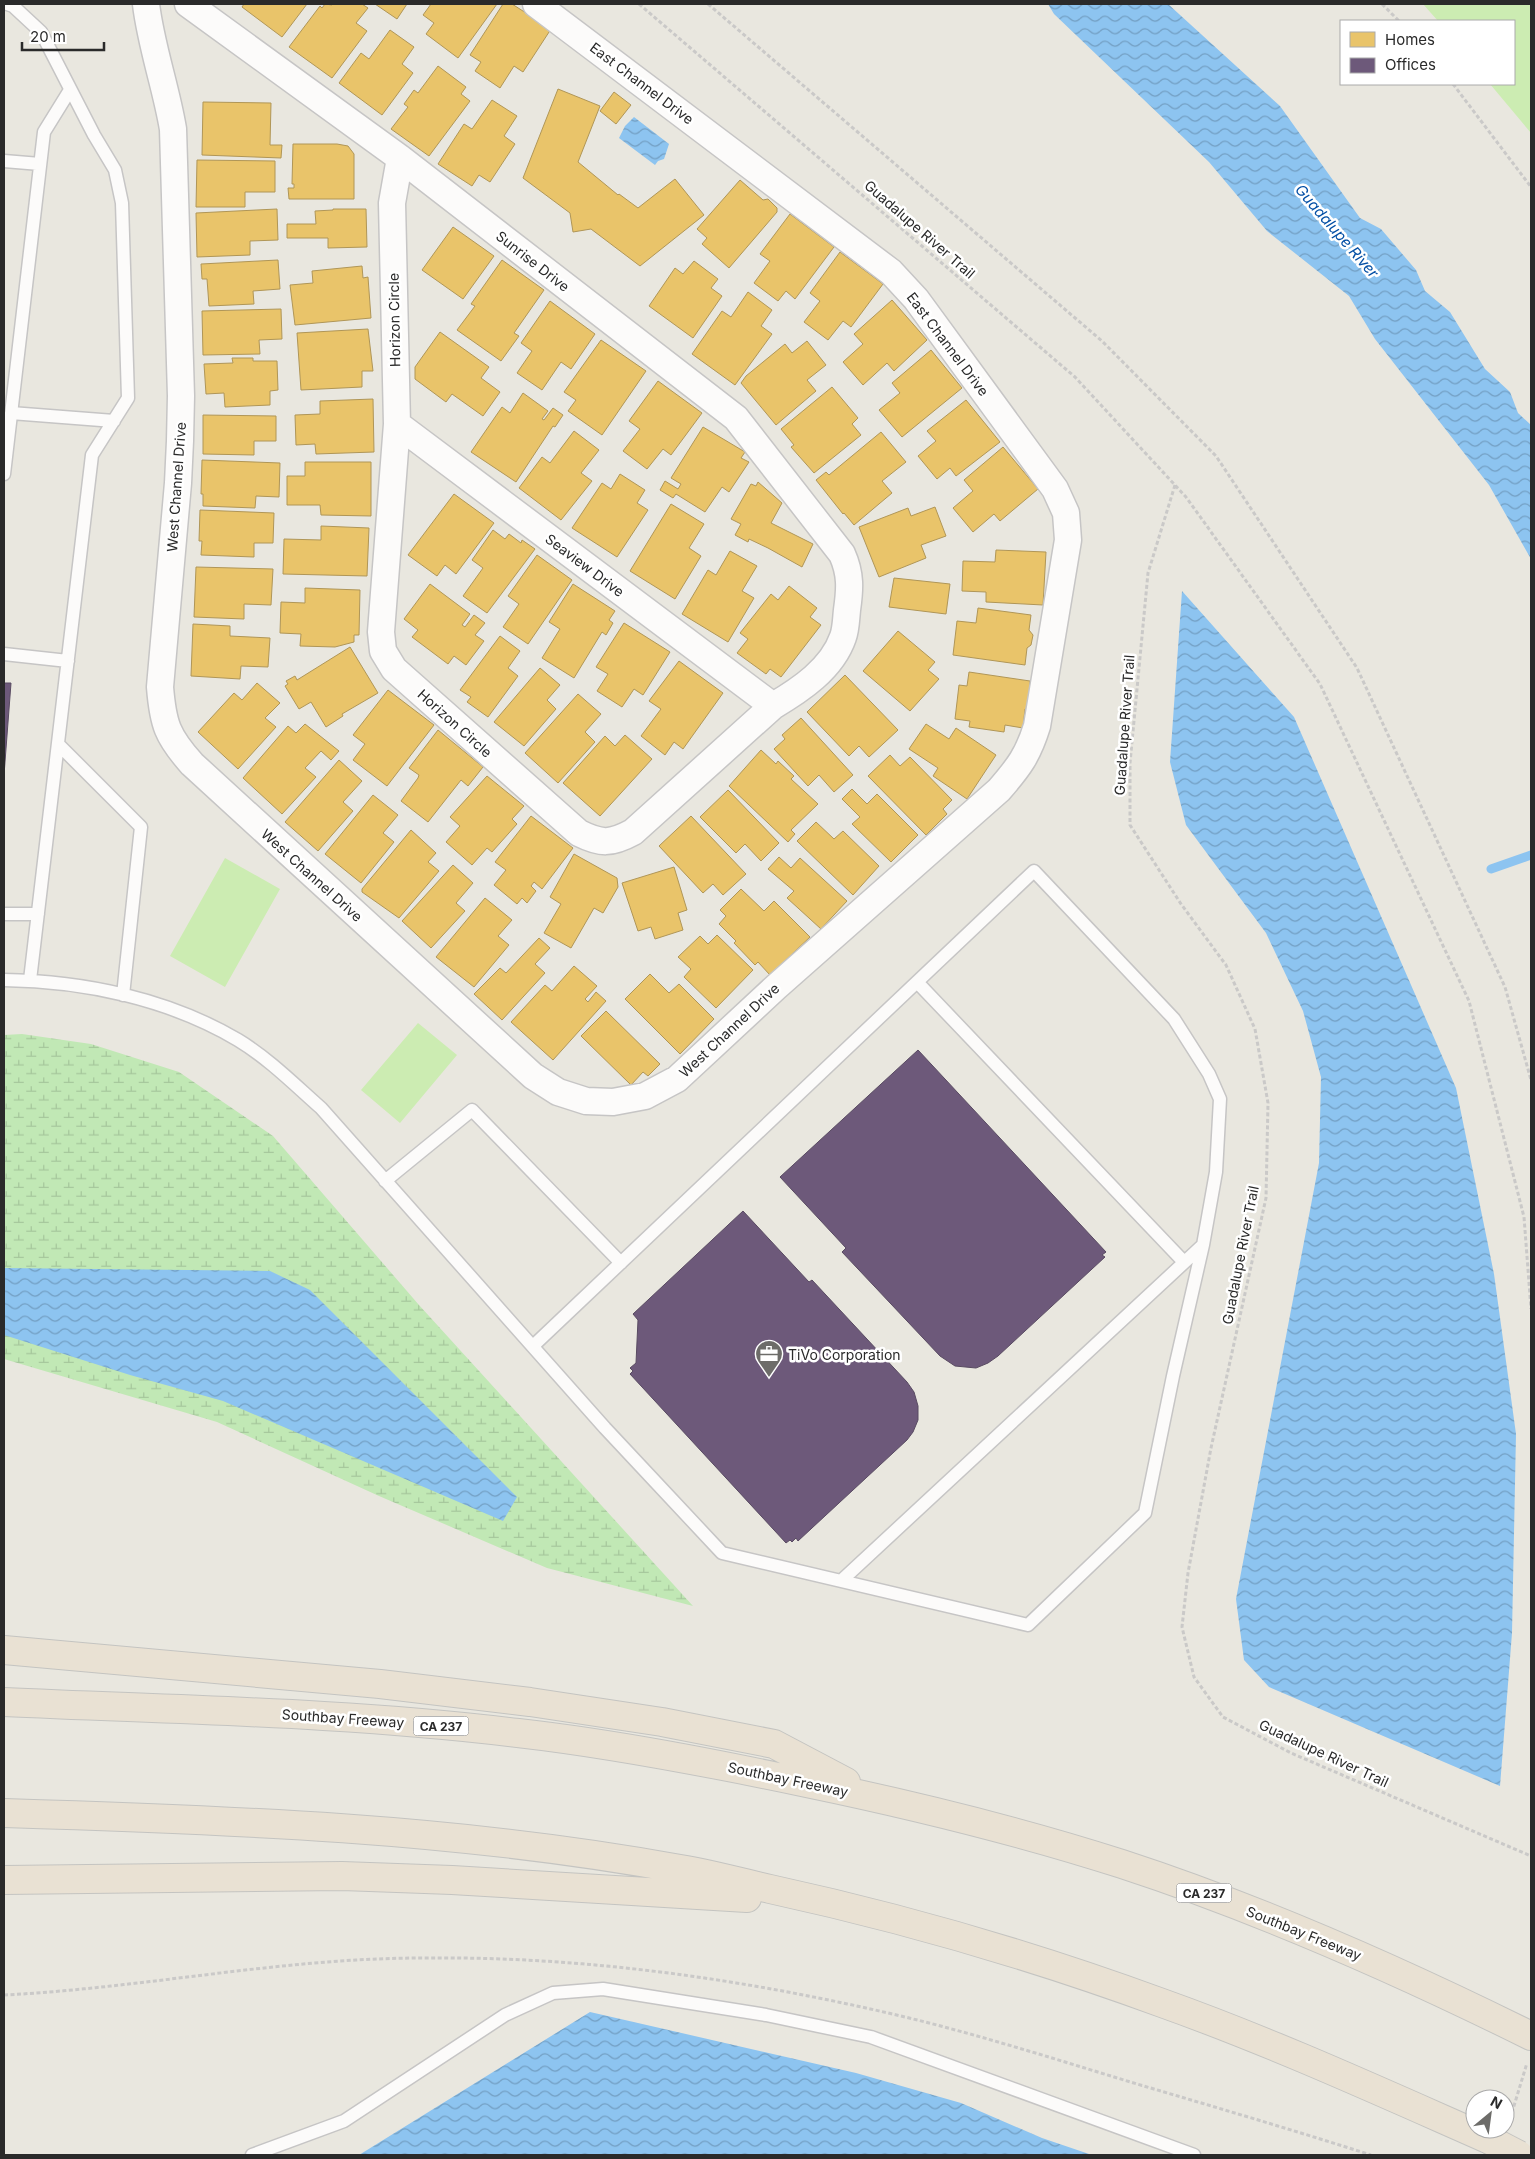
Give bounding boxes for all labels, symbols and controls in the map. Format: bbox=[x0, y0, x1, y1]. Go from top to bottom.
scale bar bbox=[22, 20, 105, 52]
legend bbox=[1340, 20, 1515, 85]
text: 20 m bbox=[30, 27, 66, 46]
text: Homes bbox=[1385, 30, 1435, 49]
street label: East Channel Drive bbox=[587, 38, 697, 128]
text: Offices bbox=[1385, 55, 1436, 74]
street label: Guadalupe River Trail bbox=[861, 176, 979, 282]
water label: Guadalupe River bbox=[1291, 180, 1383, 282]
street label: Sunrise Drive bbox=[493, 227, 573, 295]
street label: Horizon Circle bbox=[385, 273, 403, 367]
street label: East Channel Drive bbox=[903, 289, 993, 399]
street label: West Channel Drive bbox=[163, 421, 189, 553]
street label: Seaview Drive bbox=[542, 530, 628, 600]
street label: Guadalupe River Trail bbox=[1111, 654, 1137, 796]
street label: Horizon Circle bbox=[414, 685, 496, 761]
street label: West Channel Drive bbox=[258, 825, 366, 925]
street label: West Channel Drive bbox=[676, 979, 782, 1081]
street label: Guadalupe River Trail bbox=[1218, 1184, 1262, 1326]
office icon: TiVo Corporation bbox=[754, 1339, 784, 1378]
place label: TiVo Corporation bbox=[788, 1346, 901, 1363]
street label: Southbay Freeway bbox=[281, 1705, 405, 1731]
road number: CA 237 bbox=[414, 1716, 468, 1735]
street label: Guadalupe River Trail bbox=[1257, 1716, 1391, 1790]
street label: Southbay Freeway bbox=[726, 1758, 850, 1800]
road number: CA 237 bbox=[1176, 1884, 1232, 1902]
street label: Southbay Freeway bbox=[1244, 1902, 1364, 1964]
north arrow bbox=[1465, 2089, 1515, 2139]
text: N bbox=[1488, 2092, 1505, 2112]

